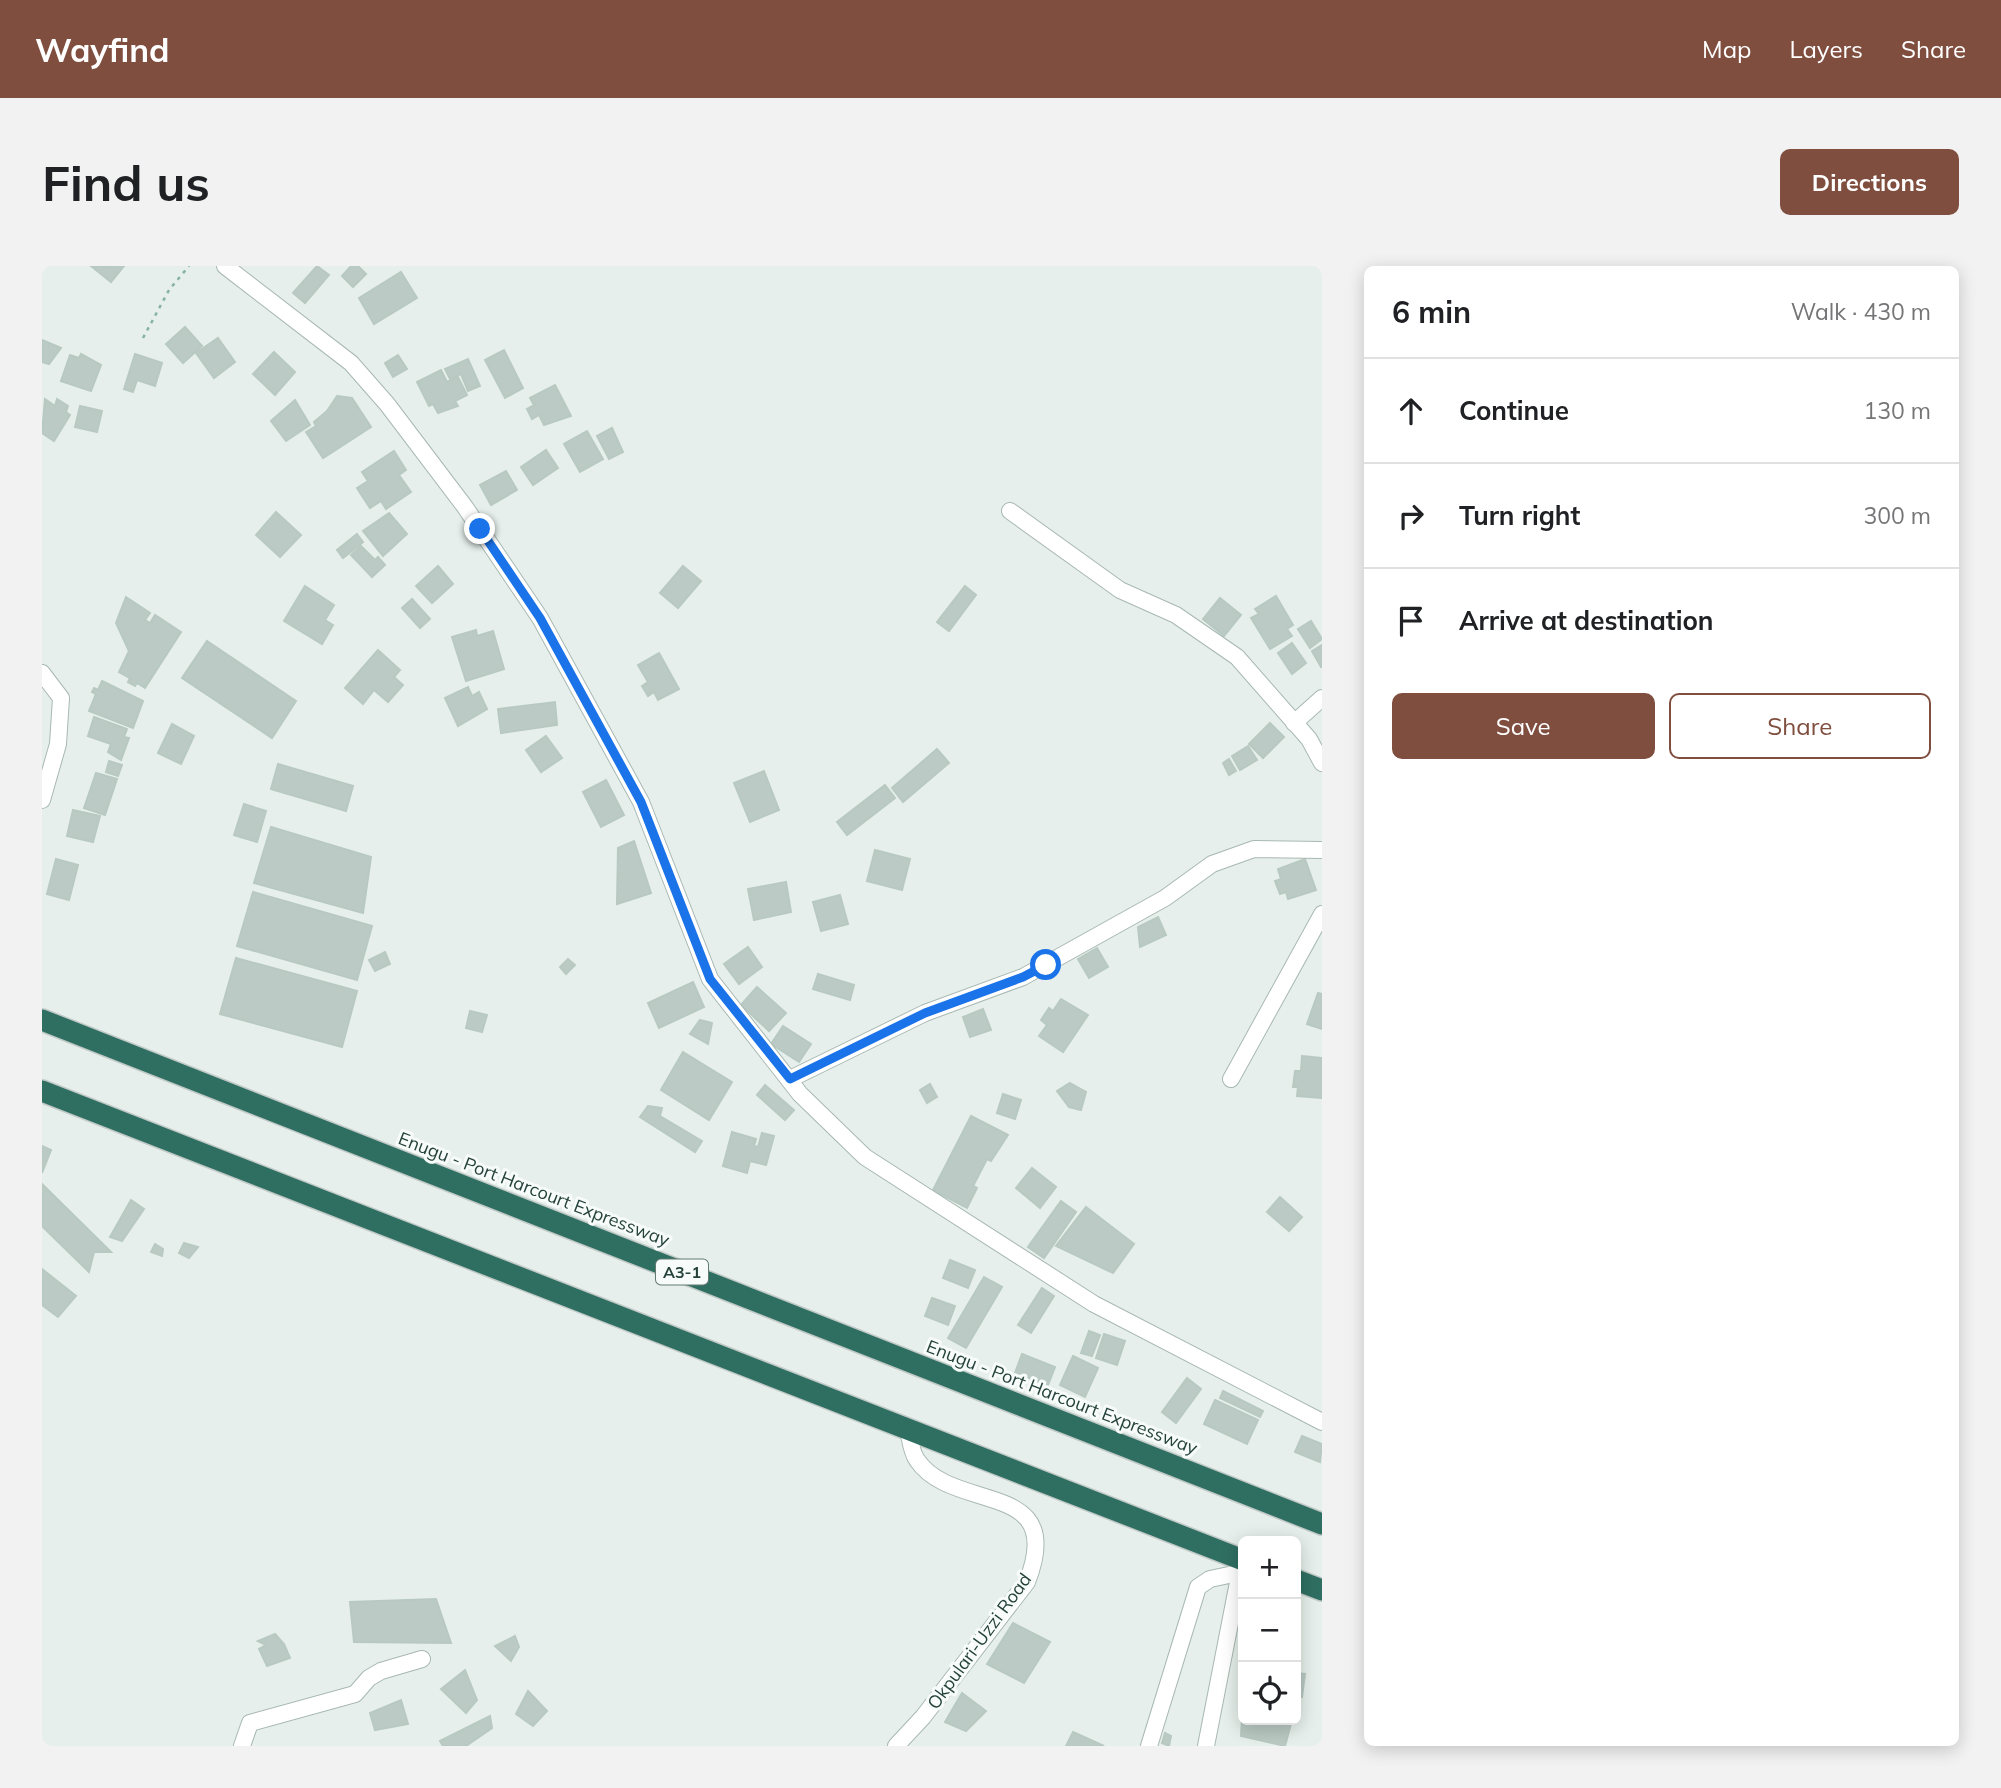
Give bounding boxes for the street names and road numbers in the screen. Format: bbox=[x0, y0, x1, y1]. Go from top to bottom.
street label: Enugu - Port Harcourt Expressway bbox=[395, 1127, 673, 1252]
road number: A3-1 bbox=[656, 1260, 708, 1284]
street label: Enugu - Port Harcourt Expressway bbox=[923, 1335, 1201, 1460]
street label: Okpulari-Uzzi Road bbox=[922, 1568, 1036, 1714]

